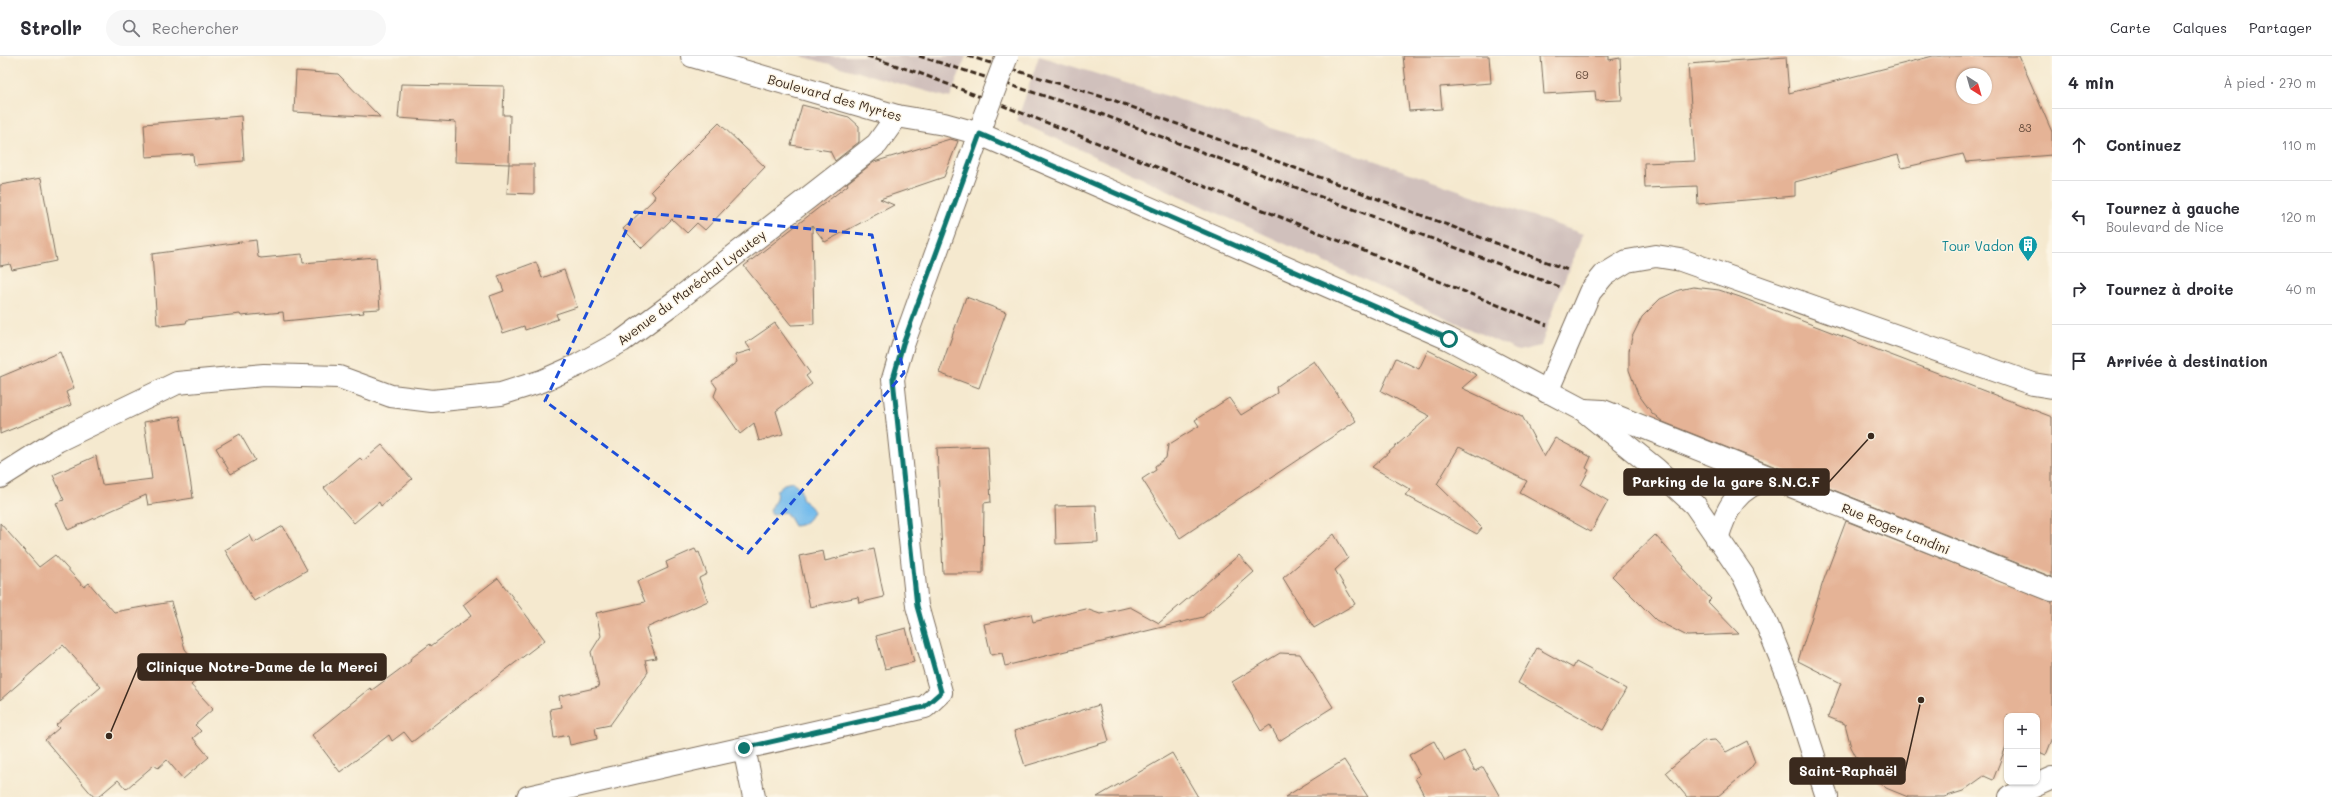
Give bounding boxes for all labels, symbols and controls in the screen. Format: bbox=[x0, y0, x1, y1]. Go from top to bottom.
search box bbox=[106, 10, 386, 46]
text: Strollr bbox=[20, 15, 82, 40]
icon: search bbox=[120, 17, 142, 39]
text: Rechercher bbox=[152, 18, 239, 38]
text: Carte bbox=[2110, 18, 2151, 37]
text: Calques bbox=[2173, 18, 2227, 37]
text: Partager bbox=[2249, 18, 2312, 37]
house number: 69 bbox=[1575, 67, 1589, 82]
north arrow bbox=[1956, 68, 1992, 104]
street label: Boulevard des Myrtes bbox=[766, 70, 904, 124]
text: 4 min bbox=[2068, 71, 2114, 93]
text: À pied · 270 m bbox=[2224, 74, 2316, 91]
house number: 83 bbox=[2018, 120, 2032, 135]
icon: ahead bbox=[2068, 134, 2090, 156]
text: Continuez bbox=[2106, 135, 2181, 155]
text: 110 m bbox=[2282, 136, 2316, 153]
text: Tournez à gauche bbox=[2106, 198, 2240, 218]
icon: left bbox=[2068, 206, 2090, 228]
text: 120 m bbox=[2280, 208, 2316, 225]
text: Boulevard de Nice bbox=[2106, 218, 2224, 235]
street label: Avenue du Maréchal Lyautey bbox=[613, 225, 769, 348]
building icon: Tour Vadon bbox=[2017, 234, 2039, 262]
place label: Tour Vadon bbox=[1942, 237, 2014, 254]
icon: right bbox=[2068, 278, 2090, 300]
text: Tournez à droite bbox=[2106, 279, 2234, 299]
text: 40 m bbox=[2286, 280, 2316, 297]
route start bbox=[1440, 330, 1458, 348]
icon: arrive bbox=[2068, 350, 2090, 372]
text: Arrivée à destination bbox=[2106, 351, 2268, 371]
callout: Parking de la gare S.N.C.F bbox=[1624, 469, 1829, 495]
text: Parking de la gare S.N.C.F bbox=[1632, 472, 1820, 491]
street label: Rue Roger Landini bbox=[1839, 498, 1953, 558]
callout: Clinique Notre-Dame de la Merci bbox=[138, 654, 386, 680]
text: Clinique Notre-Dame de la Merci bbox=[146, 657, 378, 676]
map controls bbox=[2004, 713, 2040, 785]
button: + bbox=[2004, 713, 2040, 749]
route end bbox=[735, 739, 753, 757]
button: − bbox=[2004, 749, 2040, 785]
callout: Saint-Raphaël bbox=[1790, 758, 1905, 784]
text: Saint-Raphaël bbox=[1799, 761, 1897, 780]

